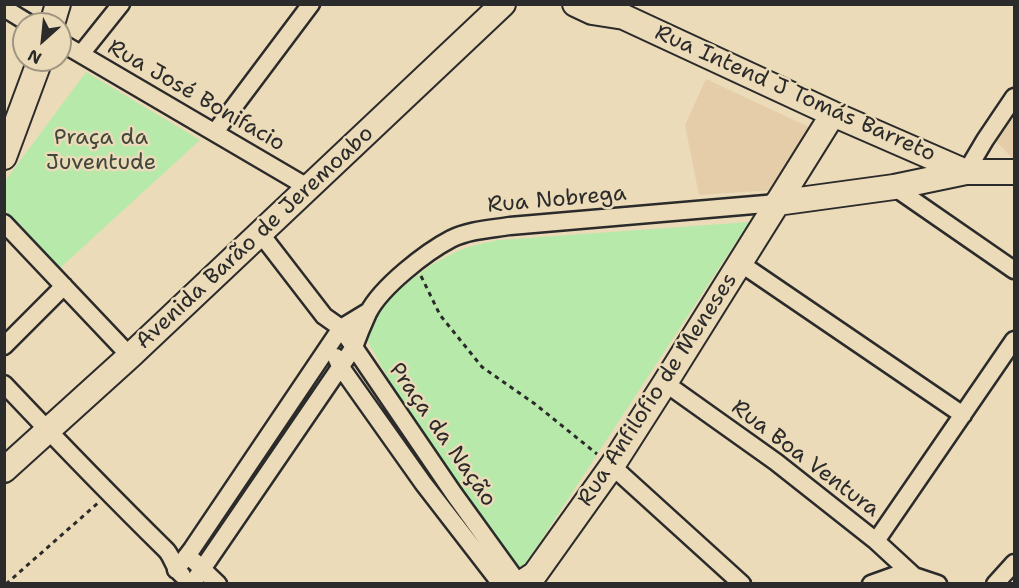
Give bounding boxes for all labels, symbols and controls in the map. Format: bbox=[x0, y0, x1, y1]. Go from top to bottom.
north arrow bbox=[12, 12, 72, 72]
street label: Rua Intend J Tomás Barreto bbox=[651, 20, 939, 168]
street label: Rua José Bonifacio bbox=[103, 34, 289, 158]
text: N bbox=[24, 44, 45, 69]
street label: Avenida Barão de Jeremoabo bbox=[131, 121, 379, 355]
park label: Praça da Juventude bbox=[46, 125, 156, 176]
street label: Rua Nobrega bbox=[486, 181, 628, 219]
street label: Rua Anfilofio de Meneses bbox=[573, 268, 743, 512]
street label: Praça da Nação bbox=[383, 358, 501, 512]
street label: Rua Boa Ventura bbox=[726, 395, 884, 523]

